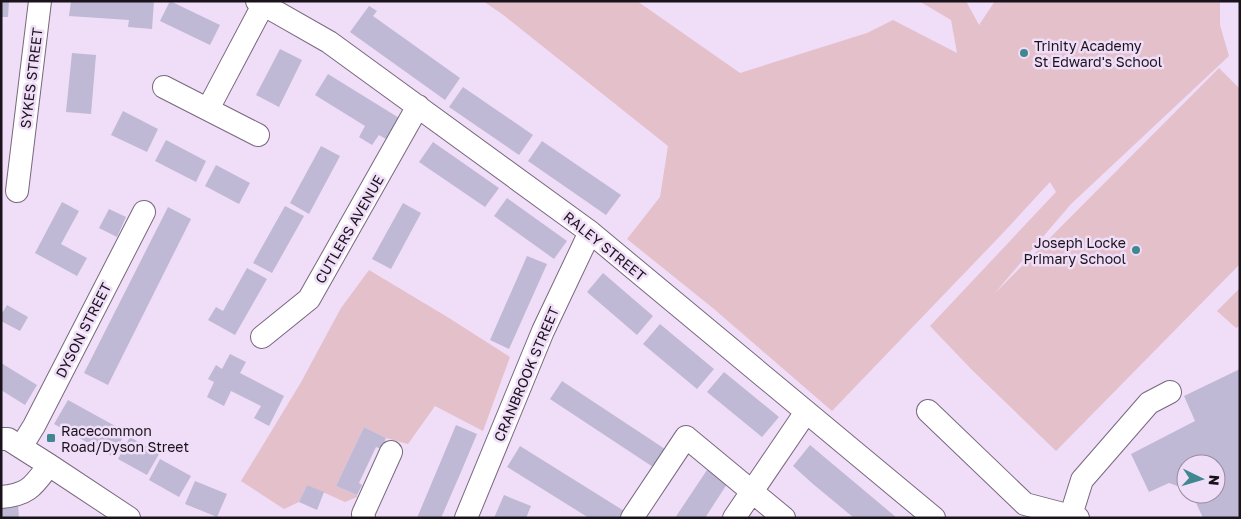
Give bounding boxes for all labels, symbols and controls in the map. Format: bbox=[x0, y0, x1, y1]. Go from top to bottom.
street label: SYKES STREET bbox=[16, 26, 46, 129]
place label: Trinity Academy St Edward's School bbox=[1034, 37, 1162, 70]
marker: Trinity Academy St Edward's School bbox=[1018, 47, 1030, 59]
street label: CUTLERS AVENUE bbox=[311, 172, 387, 286]
street label: RALEY STREET bbox=[560, 208, 650, 285]
place label: Joseph Locke Primary School bbox=[1024, 234, 1126, 267]
marker: Joseph Locke Primary School bbox=[1130, 244, 1142, 256]
street label: DYSON STREET bbox=[52, 279, 114, 380]
street label: CRANBROOK STREET bbox=[490, 304, 562, 444]
place label: Racecommon Road/Dyson Street bbox=[61, 422, 189, 455]
marker: Racecommon Road/Dyson Street bbox=[45, 432, 57, 444]
north arrow bbox=[1176, 454, 1226, 504]
text: N bbox=[1206, 474, 1223, 486]

